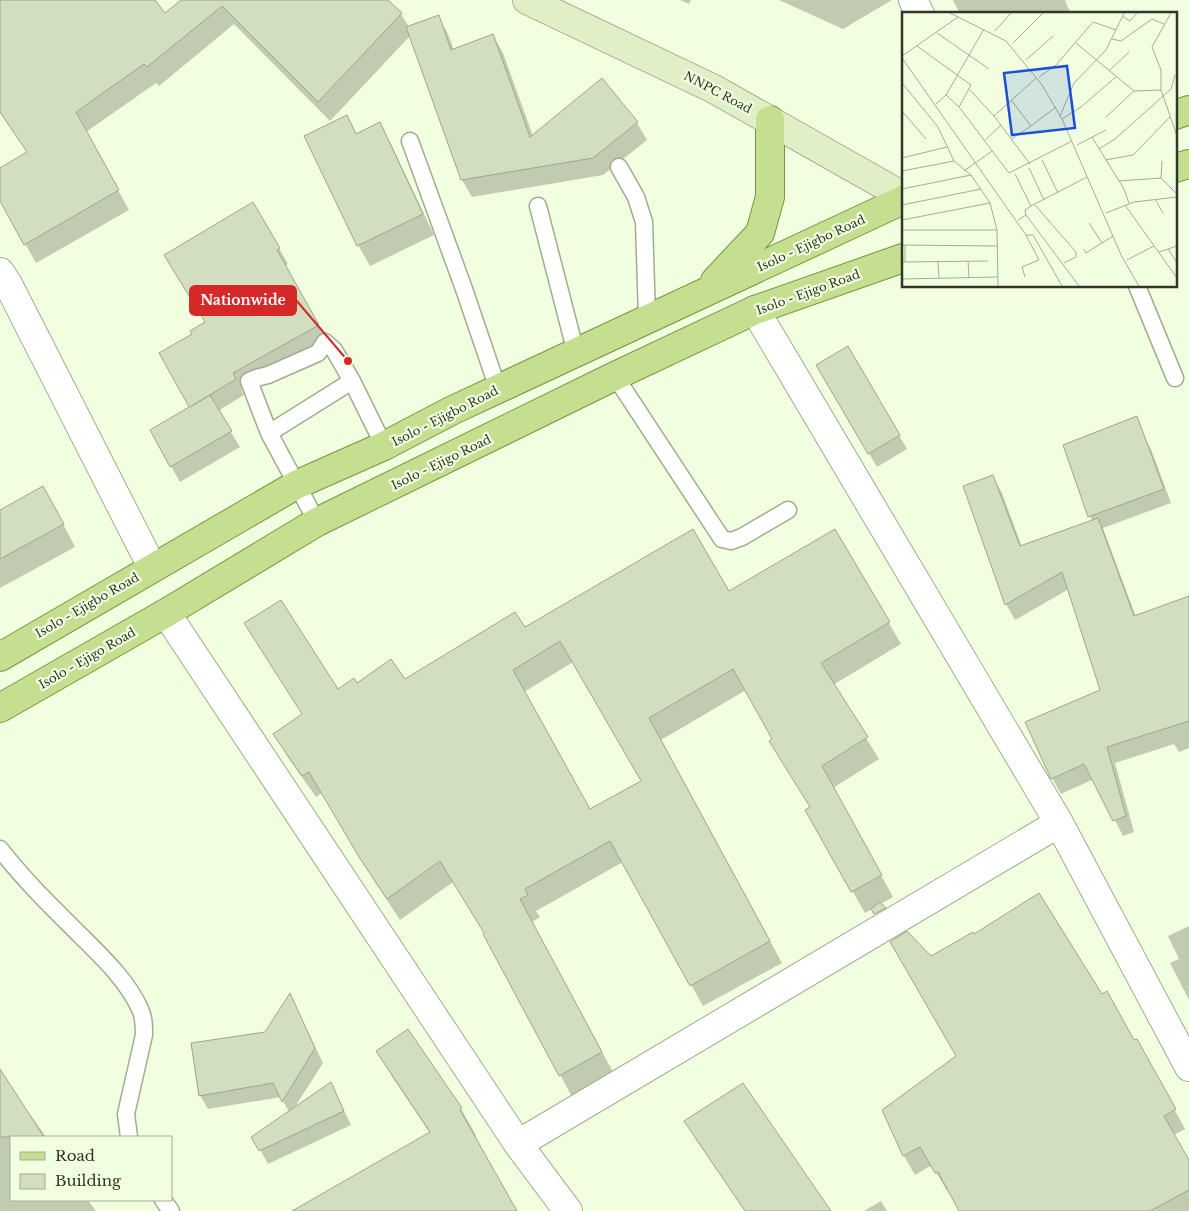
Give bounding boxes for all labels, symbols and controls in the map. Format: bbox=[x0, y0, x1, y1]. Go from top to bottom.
inset map bbox=[902, 12, 1176, 288]
street label: NNPC Road bbox=[681, 68, 755, 116]
street label: Isolo - Ejigbo Road bbox=[755, 211, 867, 275]
street label: Isolo - Ejigo Road bbox=[754, 266, 862, 318]
callout: Nationwide bbox=[190, 286, 296, 315]
text: Nationwide bbox=[200, 291, 286, 309]
street label: Isolo - Ejigbo Road bbox=[389, 383, 501, 449]
street label: Isolo - Ejigo Road bbox=[389, 431, 493, 493]
street label: Isolo - Ejigbo Road bbox=[33, 569, 141, 641]
street label: Isolo - Ejigo Road bbox=[36, 624, 138, 692]
legend bbox=[10, 1136, 172, 1201]
text: Road bbox=[55, 1146, 95, 1165]
text: Building bbox=[55, 1171, 122, 1190]

